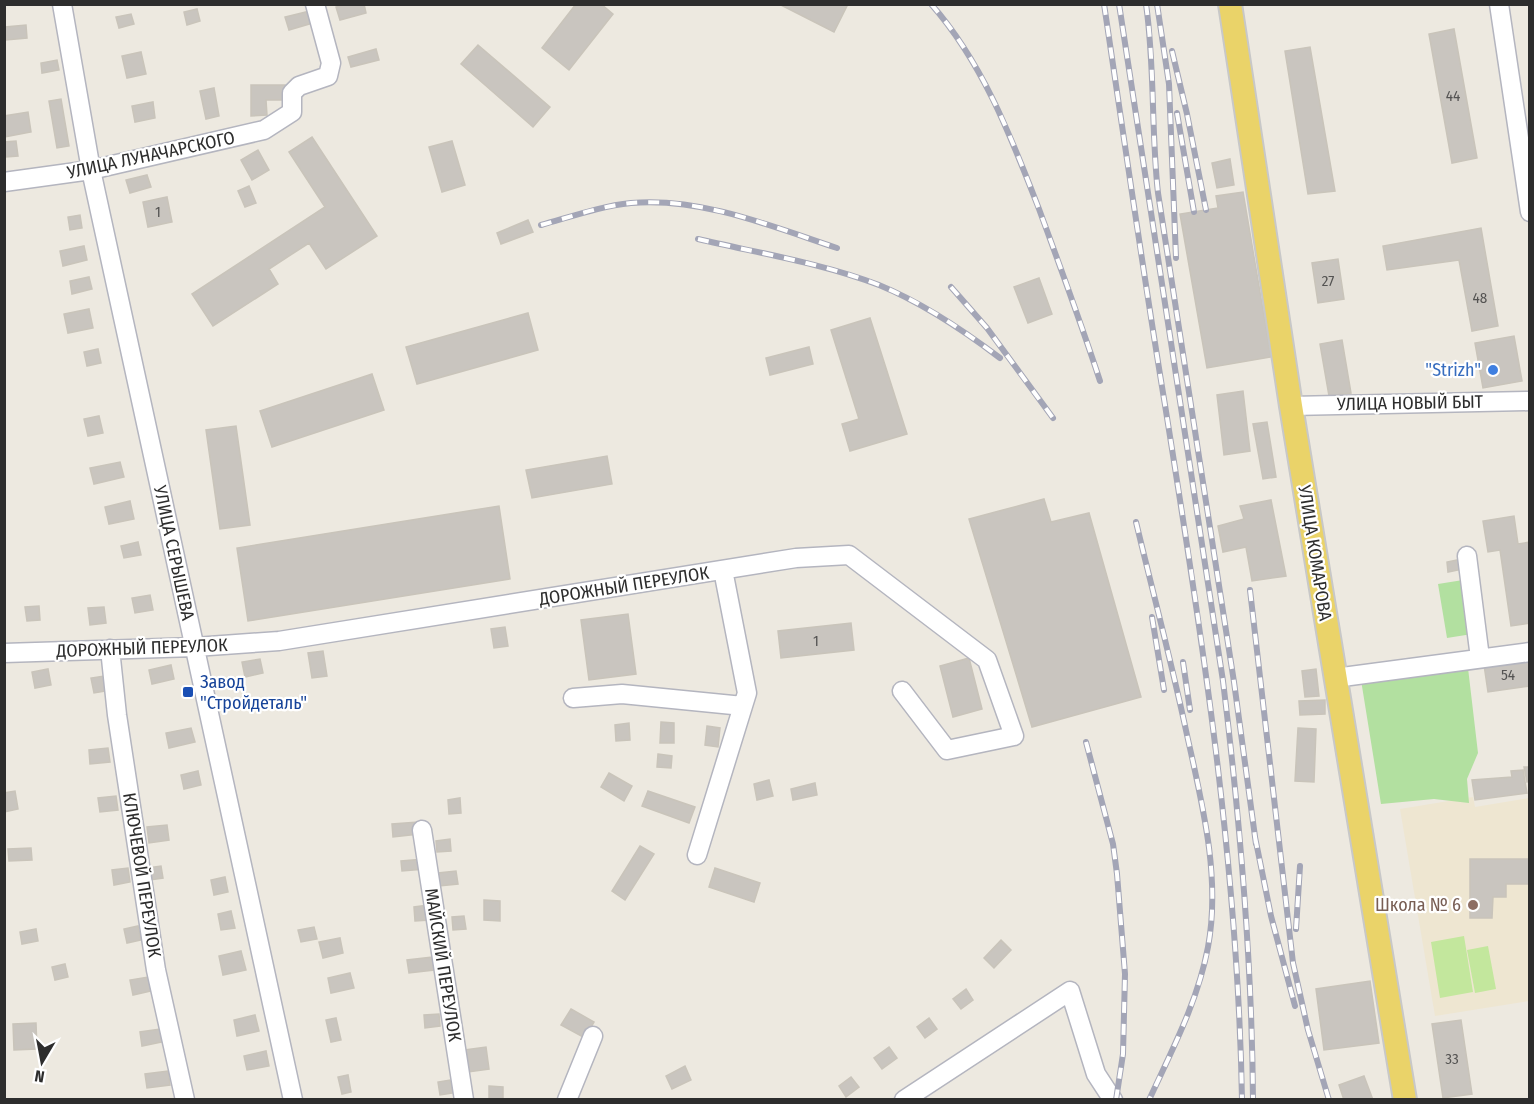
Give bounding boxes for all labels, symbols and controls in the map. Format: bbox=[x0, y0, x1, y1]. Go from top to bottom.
house number: 44 bbox=[1446, 87, 1460, 105]
street label: УЛИЦА ЛУНАЧАРСКОГО bbox=[64, 126, 237, 184]
house number: 1 bbox=[155, 203, 161, 221]
house number: 27 bbox=[1322, 272, 1334, 290]
house number: 48 bbox=[1473, 289, 1487, 307]
place label: "Strizh" bbox=[1425, 359, 1481, 381]
marker: "Strizh" bbox=[1486, 363, 1500, 377]
street label: УЛИЦА НОВЫЙ БЫТ bbox=[1336, 391, 1484, 415]
street label: УЛИЦА СЕРЫШЕВА bbox=[149, 483, 199, 623]
street label: УЛИЦА КОМАРОВА bbox=[1293, 483, 1337, 623]
street label: ДОРОЖНЫЙ ПЕРЕУЛОК bbox=[537, 562, 711, 610]
house number: 1 bbox=[813, 632, 819, 650]
street label: ДОРОЖНЫЙ ПЕРЕУЛОК bbox=[55, 634, 228, 662]
house number: 54 bbox=[1501, 666, 1515, 684]
place label: Завод "Стройдеталь" bbox=[200, 671, 307, 714]
marker: Завод "Стройдеталь" bbox=[181, 685, 195, 699]
street label: КЛЮЧЕВОЙ ПЕРЕУЛОК bbox=[118, 791, 166, 959]
street label: МАЙСКИЙ ПЕРЕУЛОК bbox=[420, 887, 466, 1044]
place label: Школа № 6 bbox=[1375, 894, 1461, 916]
marker: Школа № 6 bbox=[1466, 898, 1480, 912]
north arrow bbox=[12, 1032, 72, 1092]
house number: 33 bbox=[1445, 1050, 1459, 1068]
text: N bbox=[33, 1066, 46, 1086]

